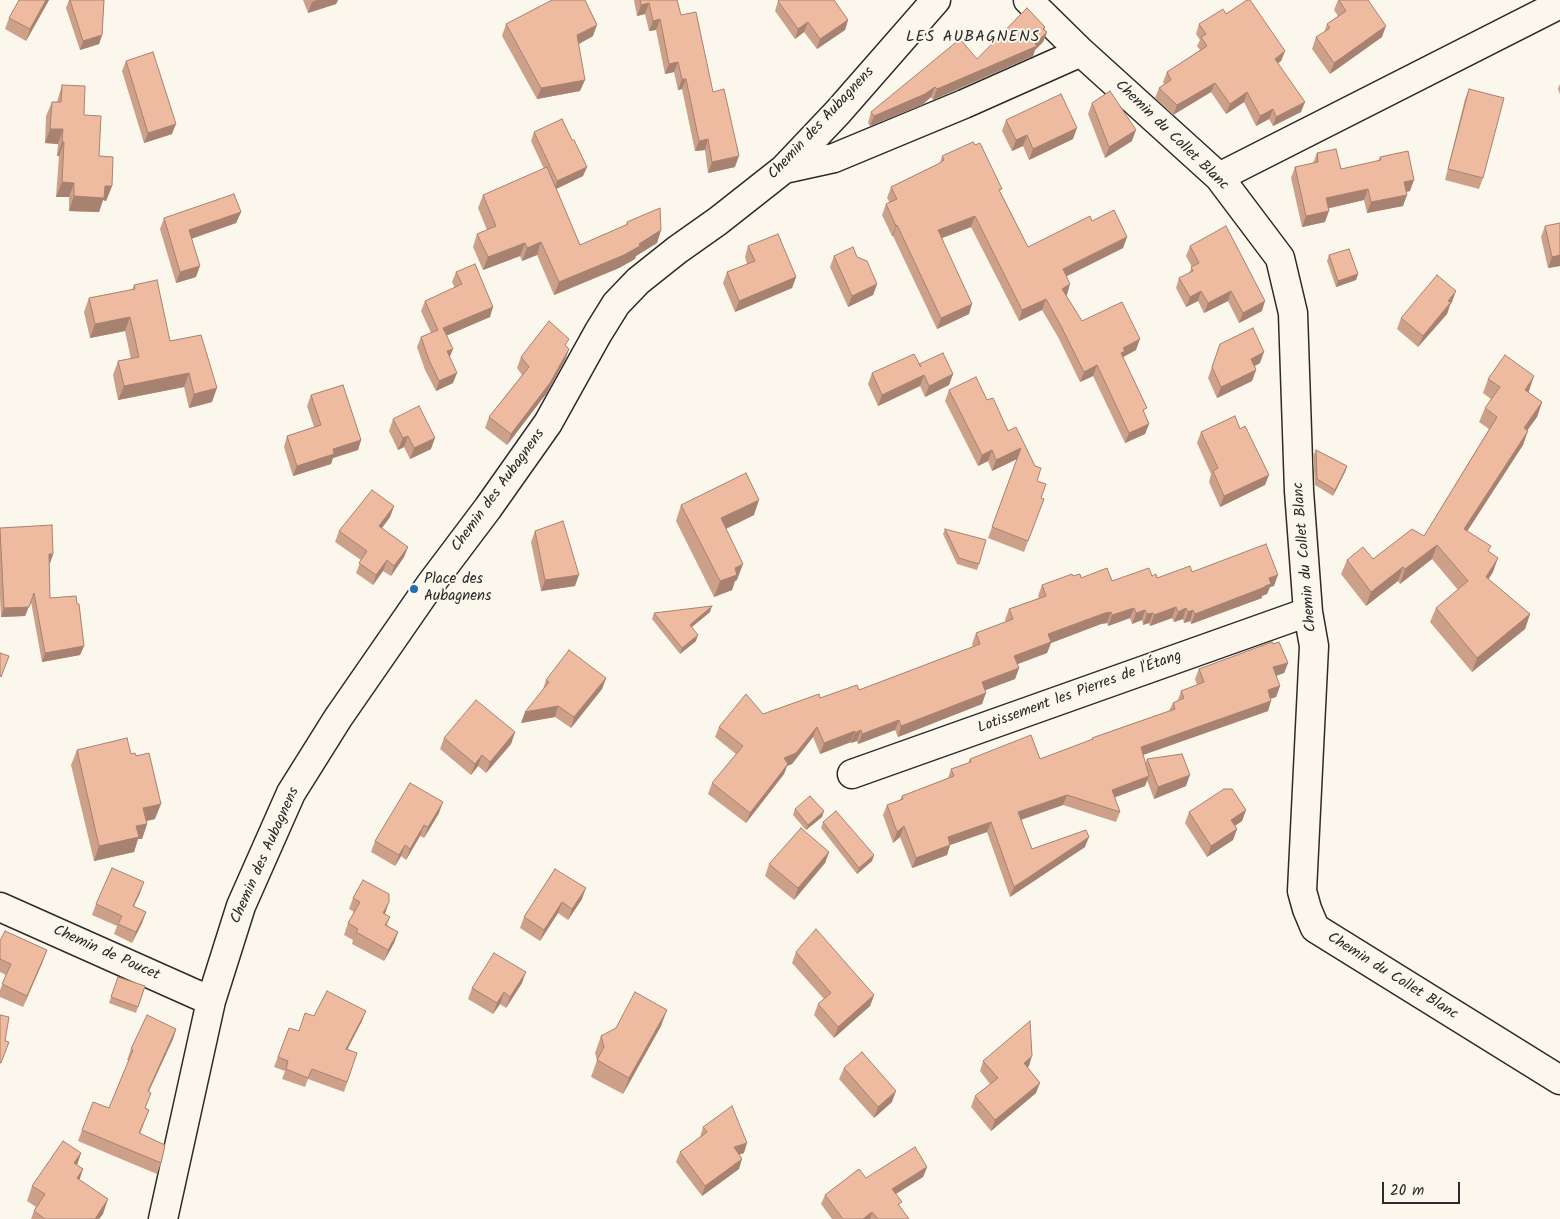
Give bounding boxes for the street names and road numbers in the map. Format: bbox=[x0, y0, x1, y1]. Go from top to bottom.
street label: Chemin des Aubagnens bbox=[765, 64, 879, 184]
street label: Chemin du Collet Blanc bbox=[1111, 77, 1231, 195]
street label: Chemin des Aubagnens bbox=[448, 426, 550, 556]
street label: Chemin du Collet Blanc bbox=[1290, 481, 1322, 633]
street label: Lotissement les Pierres de l'Étang bbox=[976, 648, 1184, 738]
street label: Chemin des Aubagnens bbox=[228, 785, 304, 927]
street label: Chemin de Poucet bbox=[50, 922, 162, 986]
street label: Chemin du Collet Blanc bbox=[1323, 929, 1461, 1025]

